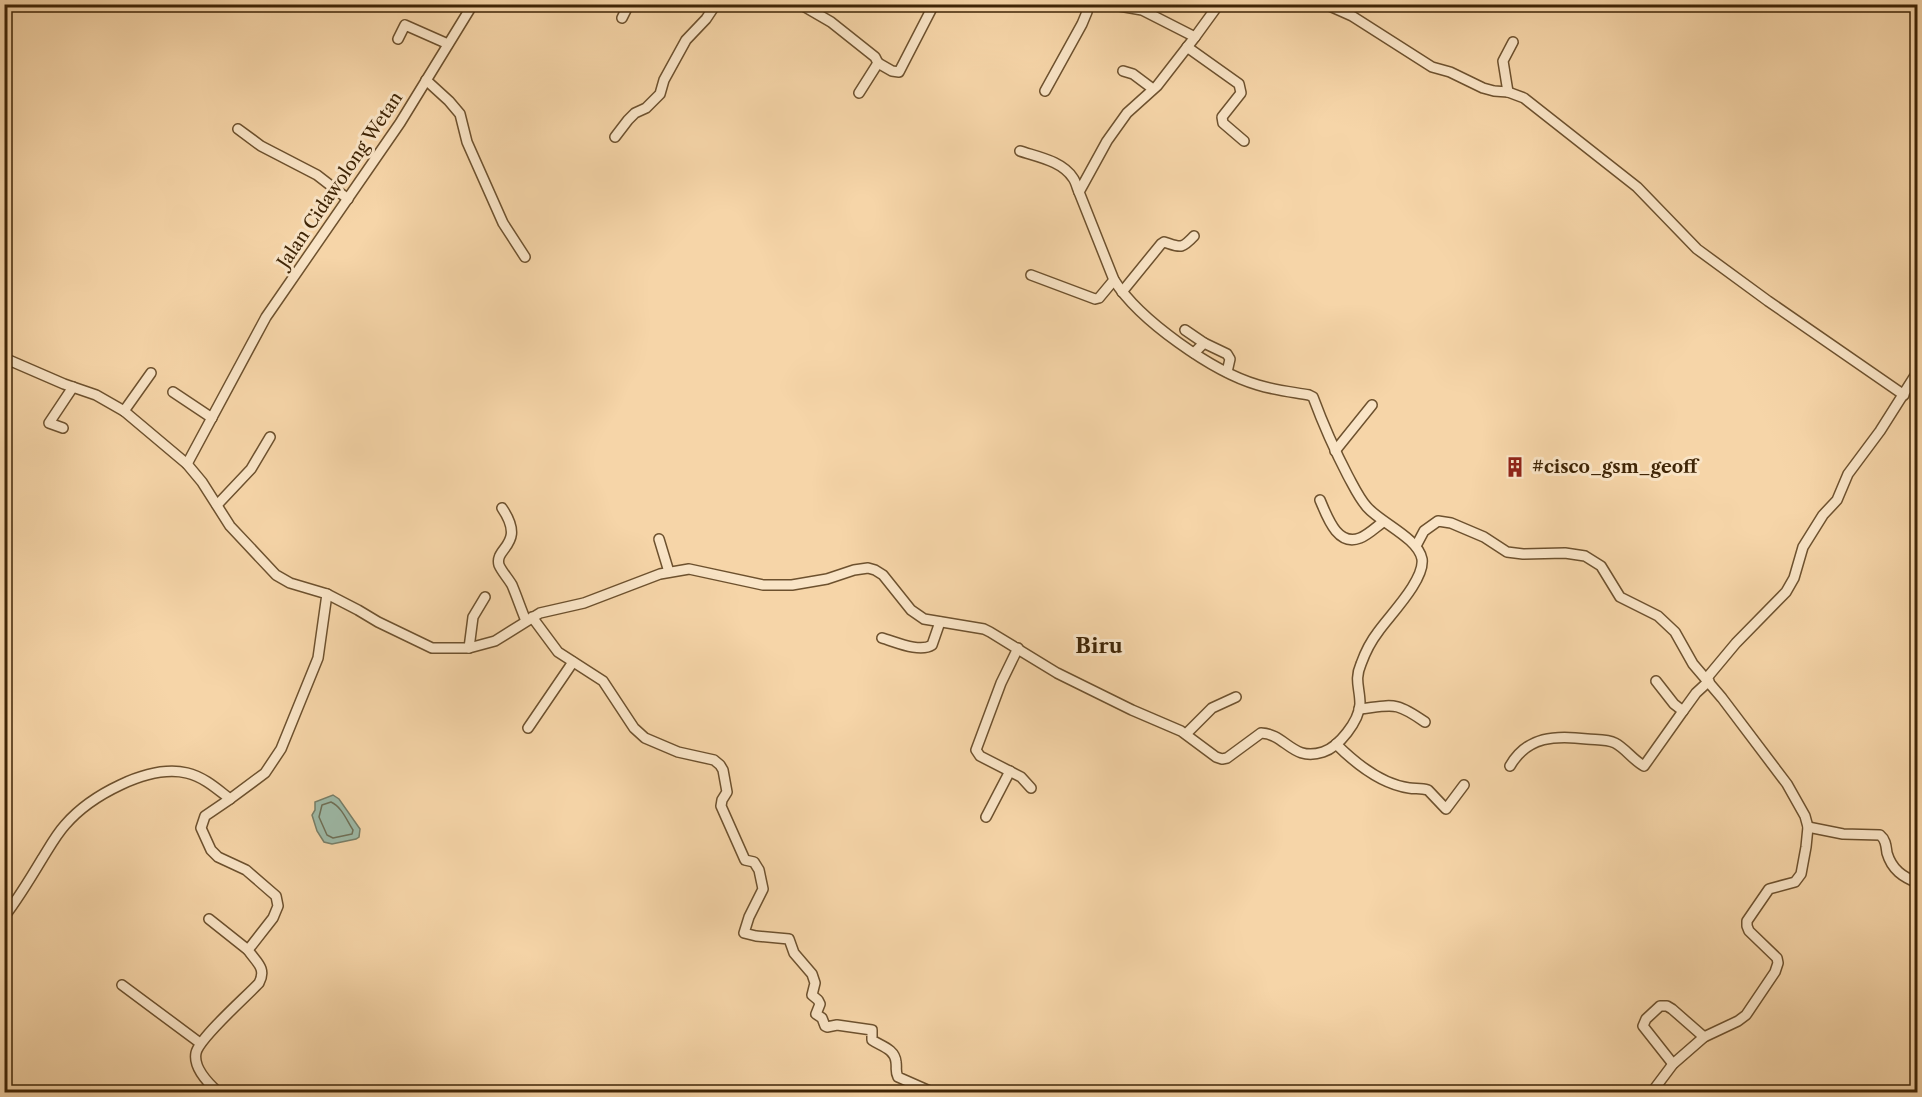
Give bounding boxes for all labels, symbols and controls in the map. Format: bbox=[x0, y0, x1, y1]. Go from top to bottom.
street label: Jalan Cidawolong Wetan bbox=[271, 88, 407, 275]
building icon: #cisco_gsm_geoff bbox=[1503, 455, 1527, 479]
place label: #cisco_gsm_geoff bbox=[1532, 456, 1700, 478]
district label: Biru bbox=[1075, 633, 1123, 658]

